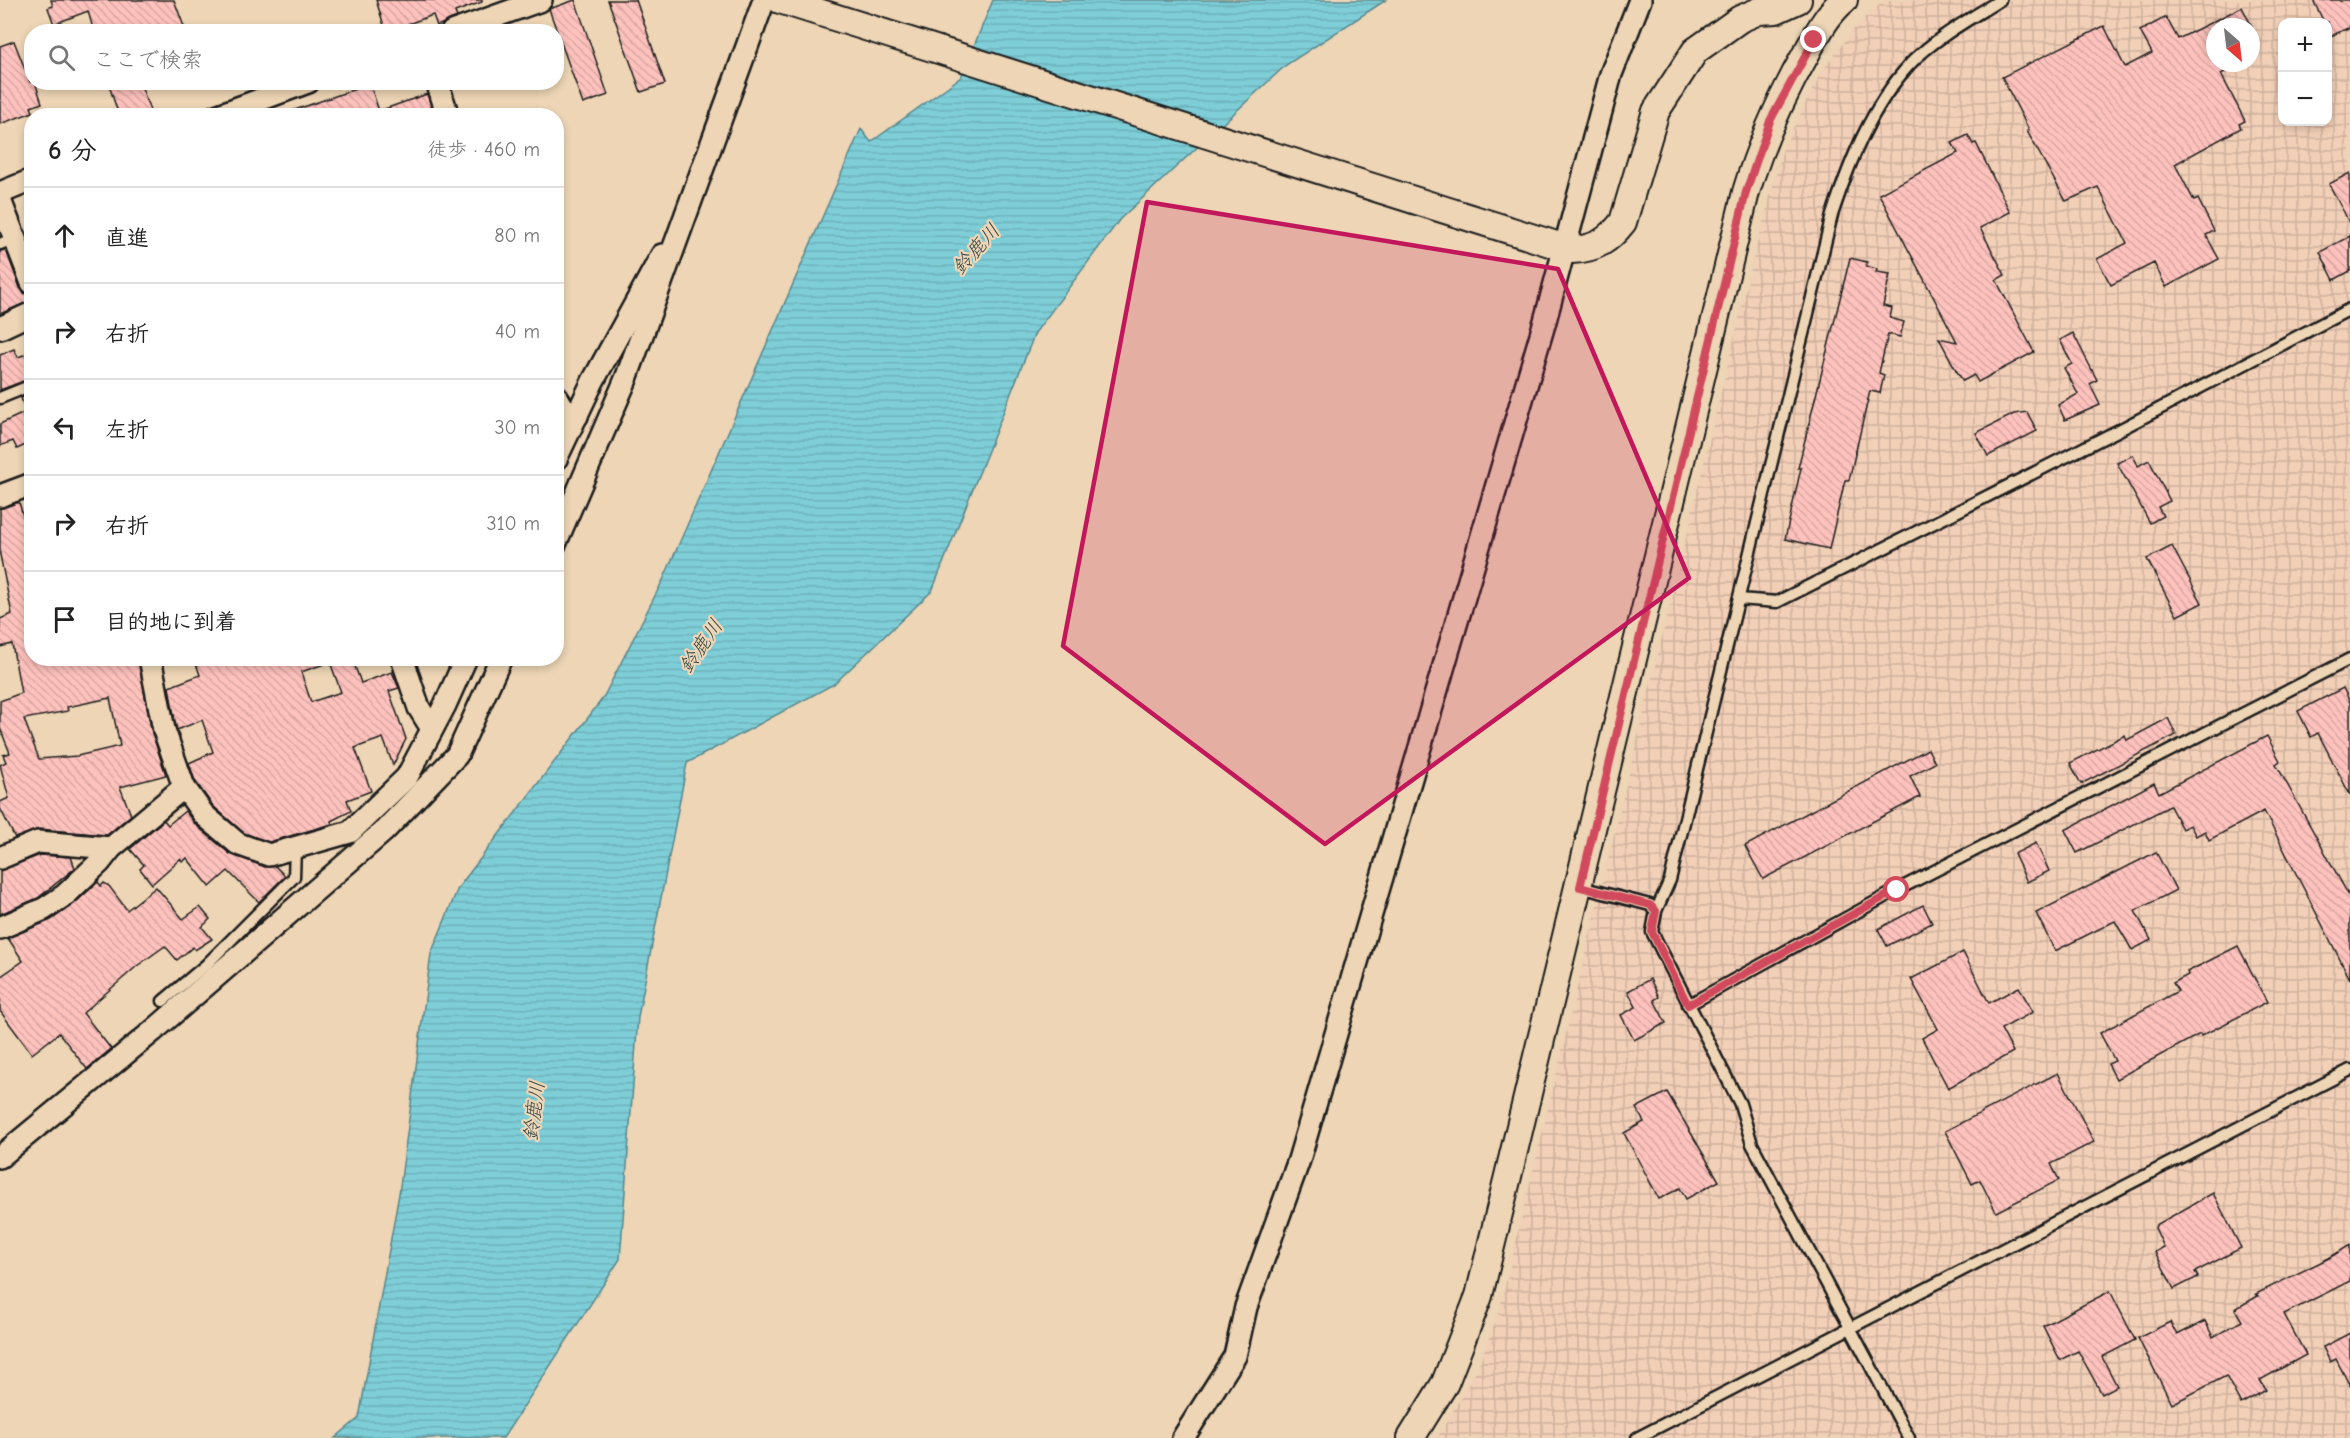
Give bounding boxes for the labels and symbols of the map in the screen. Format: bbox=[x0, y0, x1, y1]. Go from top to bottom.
north arrow bbox=[2206, 18, 2260, 72]
route end bbox=[1800, 26, 1826, 52]
water label: 鈴鹿川 bbox=[947, 219, 1005, 279]
water label: 鈴鹿川 bbox=[674, 615, 728, 677]
route start bbox=[1883, 876, 1909, 902]
water label: 鈴鹿川 bbox=[519, 1080, 549, 1142]

